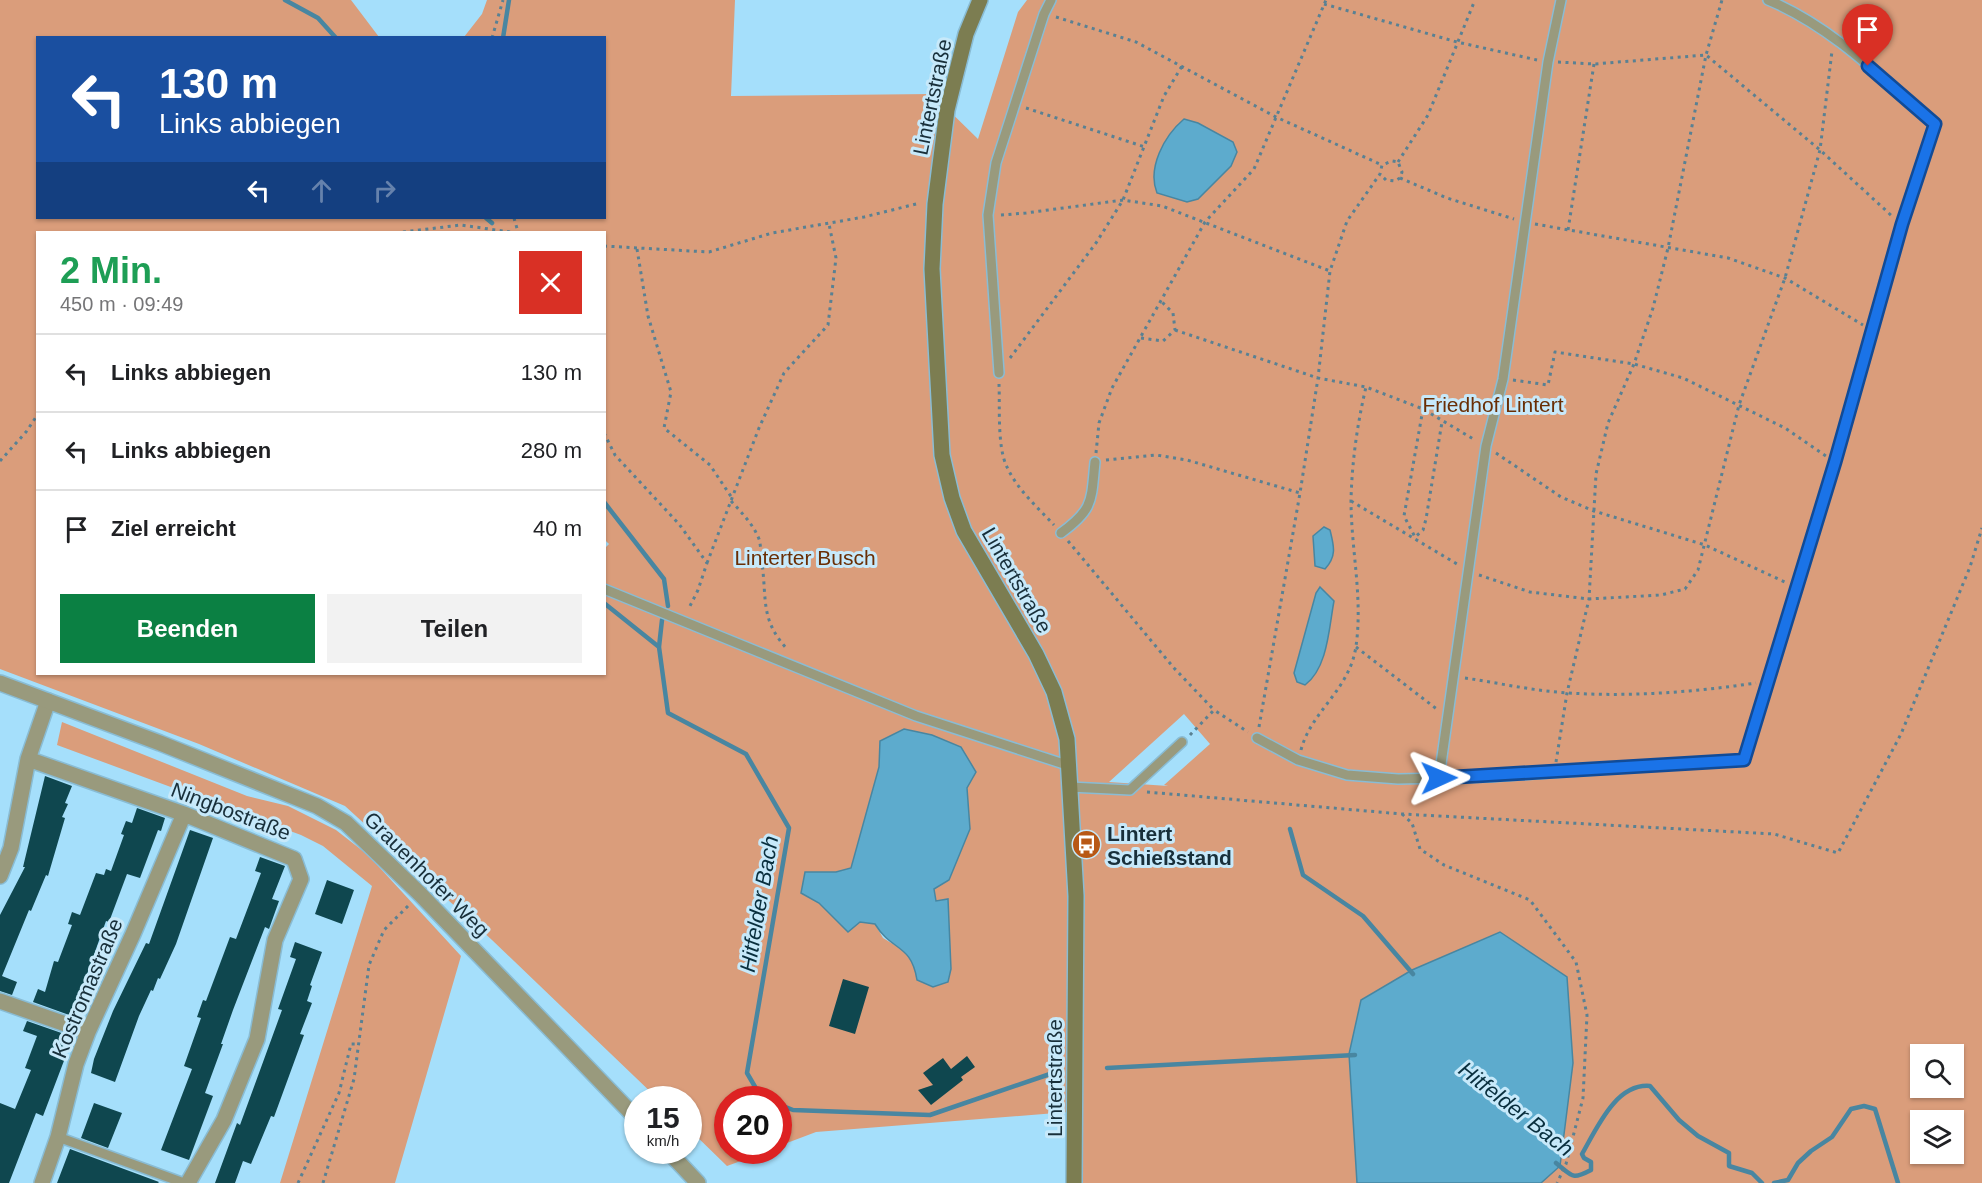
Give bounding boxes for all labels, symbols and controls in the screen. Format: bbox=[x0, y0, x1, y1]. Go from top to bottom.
pin bbox=[1842, 4, 1893, 66]
icon: arrive bbox=[1851, 13, 1884, 46]
street label: Lintertstraße bbox=[908, 37, 956, 157]
icon: left bbox=[60, 60, 138, 138]
text: 130 m bbox=[159, 60, 278, 107]
text: Links abbiegen bbox=[159, 109, 341, 139]
icon: left bbox=[242, 174, 275, 207]
icon: ahead bbox=[305, 174, 338, 207]
icon: right bbox=[368, 174, 401, 207]
text: 2 Min. bbox=[60, 250, 162, 291]
button: close bbox=[519, 251, 582, 314]
text: 450 m · 09:49 bbox=[60, 293, 183, 315]
icon: left bbox=[60, 357, 93, 390]
text: Links abbiegen bbox=[111, 360, 271, 385]
text: 130 m bbox=[521, 360, 582, 385]
park label: Friedhof Lintert bbox=[1422, 393, 1564, 416]
icon: left bbox=[60, 435, 93, 468]
text: Links abbiegen bbox=[111, 438, 271, 463]
text: 280 m bbox=[521, 438, 582, 463]
icon: arrive bbox=[60, 513, 93, 546]
text: Ziel erreicht bbox=[111, 516, 236, 541]
text: 40 m bbox=[533, 516, 582, 541]
street label: Lintertstraße bbox=[978, 523, 1056, 637]
park label: Linterter Busch bbox=[734, 546, 876, 569]
button: Beenden bbox=[60, 594, 315, 663]
button: Teilen bbox=[327, 594, 582, 663]
position arrow bbox=[1407, 746, 1471, 810]
street label: Ningbostraße bbox=[168, 778, 294, 844]
street label: Grauenhofer Weg bbox=[360, 807, 494, 941]
place label: Lintert Schießstand bbox=[1107, 822, 1232, 869]
bus stop icon: Lintert Schießstand bbox=[1070, 829, 1102, 861]
water label: Hitfelder Bach bbox=[735, 834, 783, 974]
street label: Kostromastraße bbox=[47, 915, 127, 1061]
street label: Lintertstraße bbox=[1043, 1019, 1066, 1137]
map controls bbox=[1910, 1044, 1964, 1164]
button: search bbox=[1910, 1044, 1964, 1098]
water label: Hitfelder Bach bbox=[1454, 1057, 1578, 1161]
speed limit sign: 20 bbox=[714, 1086, 792, 1164]
text: 15 bbox=[646, 1101, 680, 1134]
button: layers bbox=[1910, 1110, 1964, 1164]
text: km/h bbox=[647, 1132, 679, 1149]

